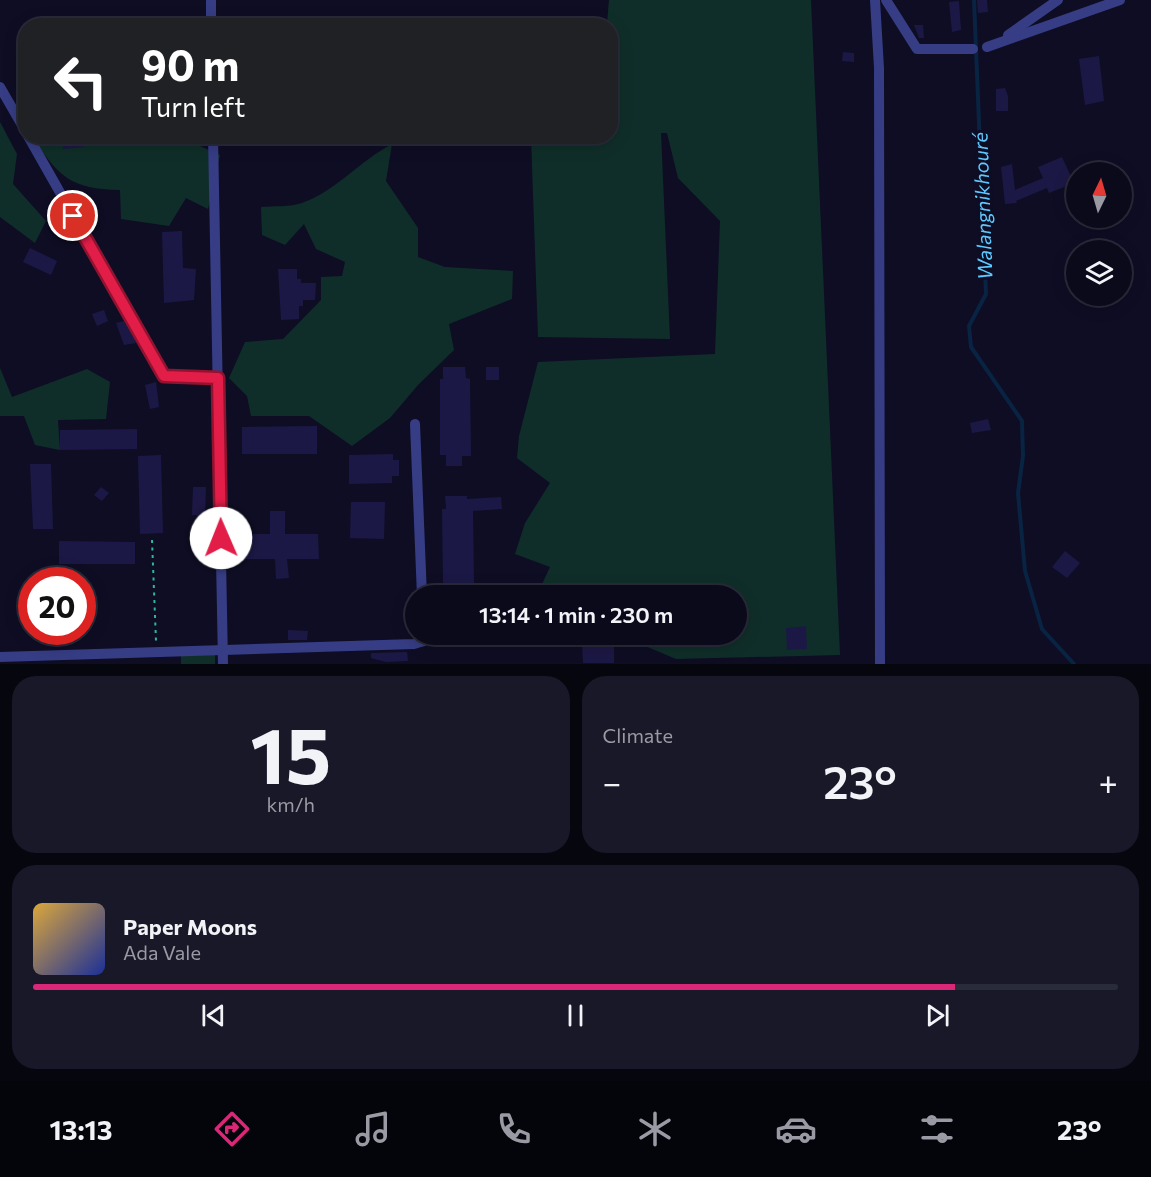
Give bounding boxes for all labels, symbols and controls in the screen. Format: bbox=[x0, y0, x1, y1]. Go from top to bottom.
text: 90 m bbox=[141, 38, 240, 90]
icon: left bbox=[42, 42, 120, 120]
text: Turn left bbox=[141, 90, 245, 123]
water label: Walangnikhouré bbox=[967, 131, 997, 280]
north arrow bbox=[1066, 162, 1132, 228]
map controls bbox=[1066, 162, 1132, 306]
pin bbox=[47, 190, 98, 241]
icon: arrive bbox=[56, 199, 89, 232]
button: layers bbox=[1066, 240, 1132, 306]
position arrow bbox=[189, 506, 253, 570]
speed limit sign: 20 bbox=[18, 567, 96, 645]
text: 13:14 · 1 min · 230 m bbox=[479, 601, 673, 628]
text: 15 bbox=[250, 705, 331, 800]
text: Climate bbox=[603, 723, 673, 747]
text: 23° bbox=[823, 753, 897, 808]
text: − bbox=[603, 761, 621, 802]
text: + bbox=[1099, 761, 1118, 802]
text: km/h bbox=[266, 792, 315, 816]
text: Paper Moons bbox=[123, 913, 257, 940]
text: Ada Vale bbox=[123, 940, 201, 964]
icon: previous bbox=[197, 999, 230, 1032]
icon: pause bbox=[559, 999, 592, 1032]
icon: next bbox=[921, 999, 954, 1032]
icon: directions bbox=[211, 1108, 253, 1150]
icon: music bbox=[352, 1108, 394, 1150]
icon: phone bbox=[493, 1108, 535, 1150]
icon: climate bbox=[634, 1108, 676, 1150]
icon: car bbox=[775, 1108, 817, 1150]
icon: filters bbox=[916, 1108, 958, 1150]
text: 13:13 bbox=[49, 1113, 113, 1146]
text: 23° bbox=[1057, 1113, 1102, 1146]

